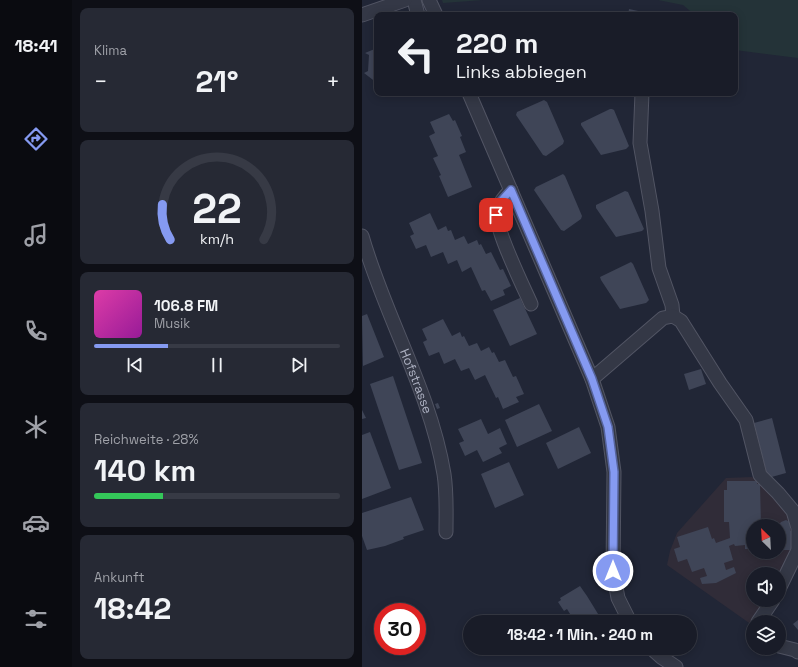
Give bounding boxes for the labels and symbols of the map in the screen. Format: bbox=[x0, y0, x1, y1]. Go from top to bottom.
pin bbox=[479, 198, 513, 232]
street label: Hofstrasse bbox=[396, 346, 436, 416]
north arrow bbox=[746, 519, 786, 559]
position arrow bbox=[592, 550, 634, 592]
speed limit sign: 30 bbox=[374, 603, 426, 655]

